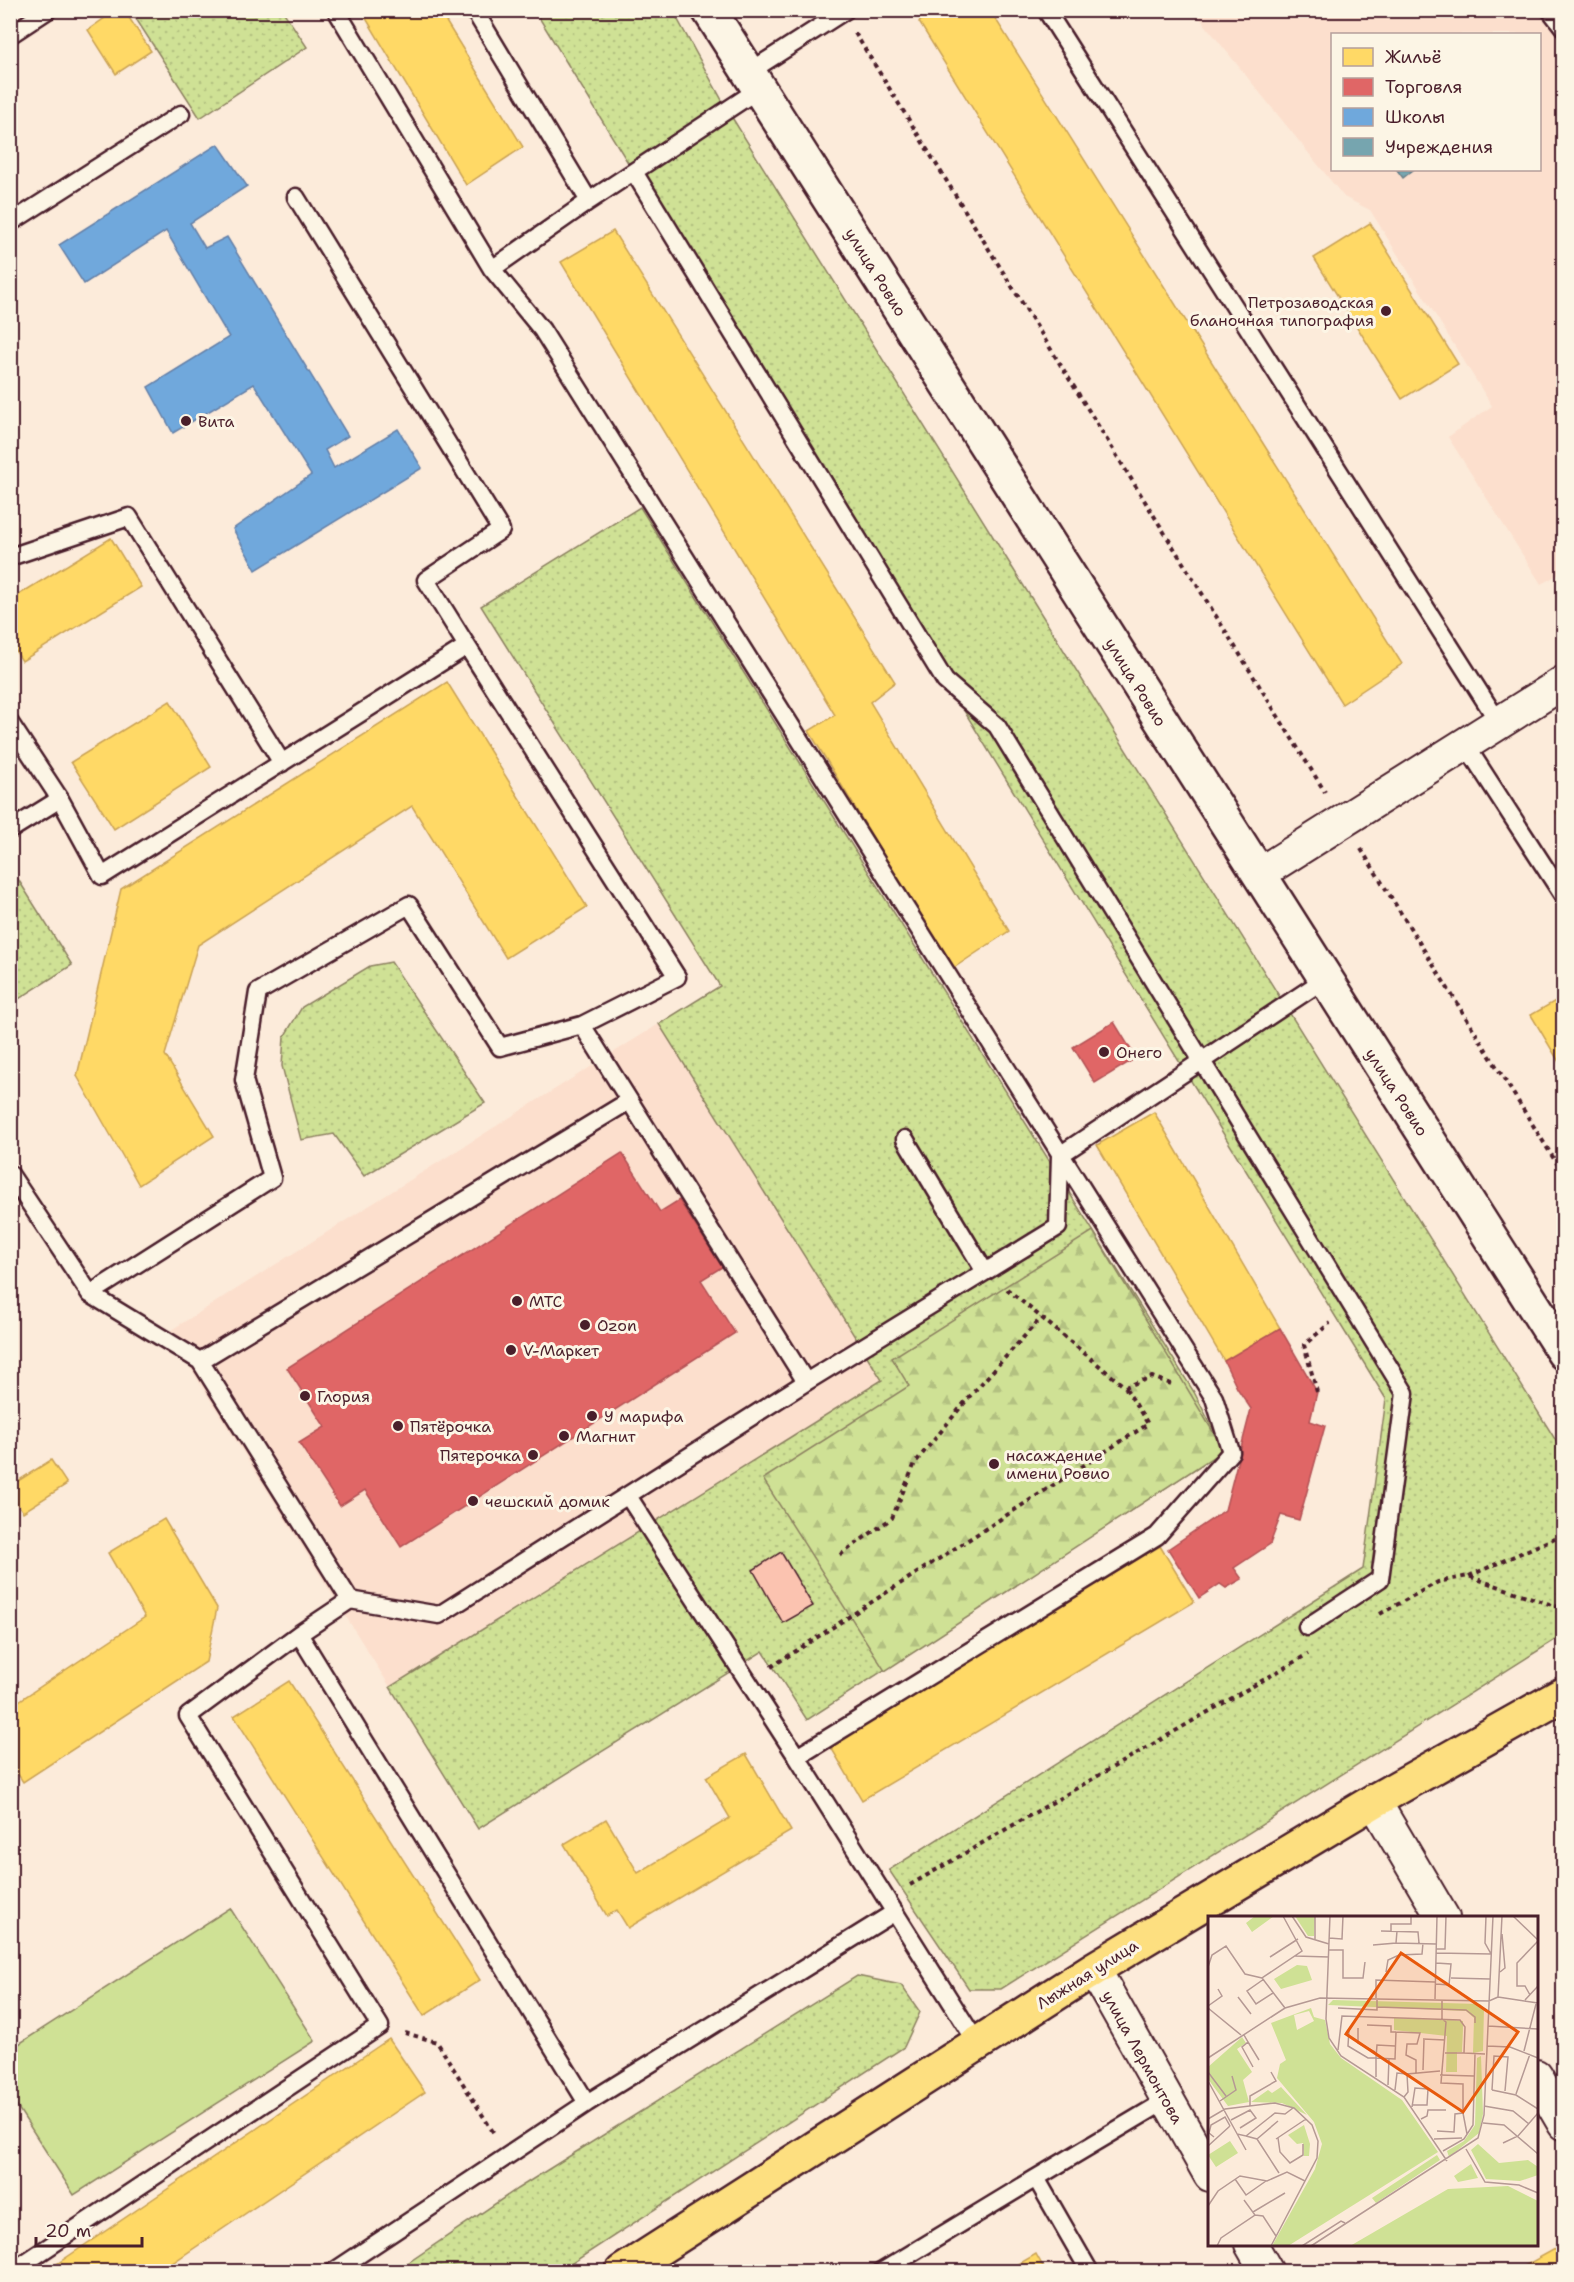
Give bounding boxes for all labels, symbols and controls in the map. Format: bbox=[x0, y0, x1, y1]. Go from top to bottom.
legend bbox=[1331, 33, 1541, 171]
text: Жильё bbox=[1385, 45, 1442, 69]
text: Торговля bbox=[1385, 75, 1463, 99]
text: Школы bbox=[1385, 105, 1445, 129]
text: Учреждения bbox=[1385, 135, 1493, 159]
street label: улица Ровио bbox=[840, 224, 911, 320]
place label: Петрозаводская бланочная типография bbox=[1190, 292, 1374, 331]
marker: Петрозаводская бланочная типография bbox=[1379, 304, 1393, 318]
place label: Вита bbox=[198, 411, 235, 432]
marker: Вита bbox=[179, 414, 193, 428]
street label: улица Ровио bbox=[1100, 634, 1171, 730]
place label: Онего bbox=[1116, 1042, 1162, 1063]
street label: улица Ровио bbox=[1360, 1044, 1433, 1140]
marker: Онего bbox=[1097, 1045, 1111, 1059]
place label: МТС bbox=[529, 1291, 563, 1312]
marker: МТС bbox=[510, 1294, 524, 1308]
place label: Ozon bbox=[597, 1315, 637, 1336]
marker: Ozon bbox=[578, 1318, 592, 1332]
place label: V-Маркет bbox=[523, 1340, 600, 1361]
marker: V-Маркет bbox=[504, 1343, 518, 1357]
place label: Глория bbox=[317, 1386, 370, 1407]
marker: Глория bbox=[298, 1389, 312, 1403]
place label: У марифа bbox=[604, 1406, 683, 1427]
marker: У марифа bbox=[585, 1409, 599, 1423]
place label: Пятёрочка bbox=[410, 1416, 491, 1437]
marker: Пятёрочка bbox=[391, 1419, 405, 1433]
place label: Магнит bbox=[576, 1426, 637, 1447]
marker: Магнит bbox=[557, 1429, 571, 1443]
place label: Пятерочка bbox=[440, 1445, 521, 1466]
place label: насаждение имени Ровио bbox=[1006, 1445, 1110, 1484]
marker: Пятерочка bbox=[526, 1448, 540, 1462]
marker: насаждение имени Ровио bbox=[987, 1457, 1001, 1471]
place label: чешский домик bbox=[485, 1491, 610, 1512]
marker: чешский домик bbox=[466, 1494, 480, 1508]
inset map bbox=[1208, 1916, 1538, 2246]
street label: Лыжная улица bbox=[1032, 1935, 1142, 2014]
street label: улица Лермонтова bbox=[1097, 1987, 1188, 2128]
scale bar bbox=[36, 2210, 142, 2248]
text: 20 m bbox=[45, 2219, 91, 2243]

